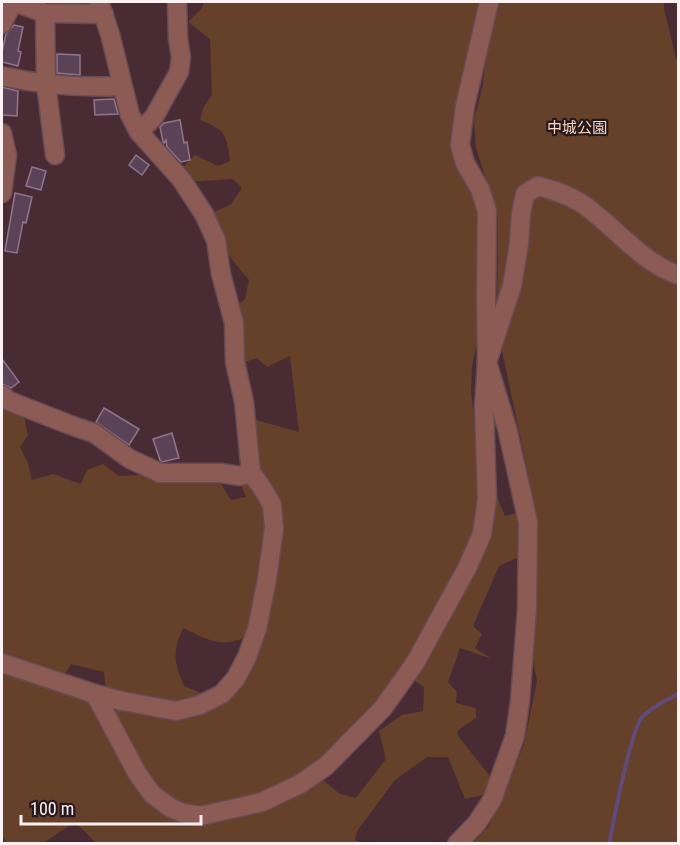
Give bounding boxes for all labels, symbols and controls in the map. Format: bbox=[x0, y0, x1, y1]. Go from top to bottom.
park label: 中城公園 bbox=[547, 119, 607, 137]
scale bar bbox=[21, 788, 201, 826]
text: 100 m bbox=[30, 798, 74, 819]

